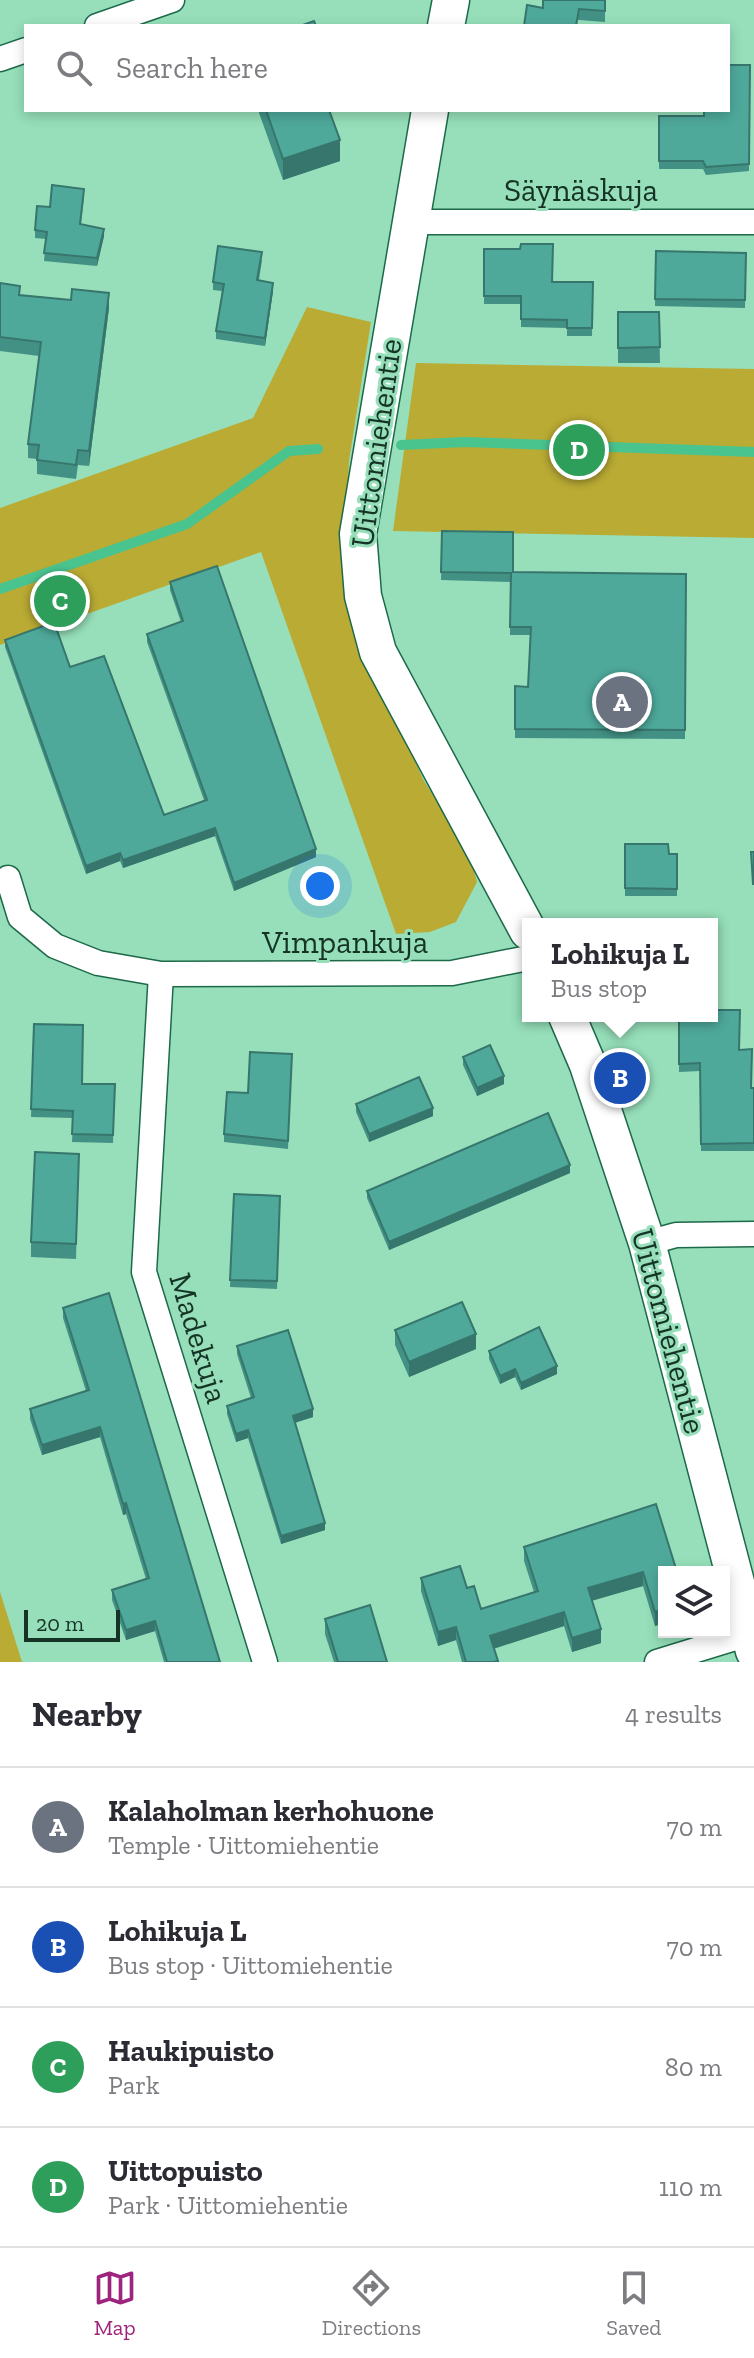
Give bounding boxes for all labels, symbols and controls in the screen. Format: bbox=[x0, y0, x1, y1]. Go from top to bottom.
search box bbox=[24, 24, 730, 112]
icon: search bbox=[52, 46, 96, 90]
text: Search here bbox=[116, 50, 268, 86]
street label: Säynäskuja bbox=[504, 171, 658, 209]
street label: Uittomiehentie bbox=[343, 336, 409, 550]
pin: D bbox=[553, 420, 605, 480]
pin: C bbox=[34, 571, 86, 631]
pin: A bbox=[596, 672, 648, 732]
your location bbox=[300, 866, 340, 906]
popup bbox=[522, 918, 718, 1022]
street label: Vimpankuja bbox=[261, 923, 428, 961]
text: Lohikuja L bbox=[551, 936, 689, 972]
text: Bus stop bbox=[551, 972, 647, 1004]
pin: B bbox=[594, 1048, 646, 1108]
street label: Uittomiehentie bbox=[623, 1224, 715, 1438]
street label: Madekuja bbox=[161, 1268, 237, 1408]
map controls bbox=[658, 1566, 730, 1638]
button: layers bbox=[658, 1566, 730, 1638]
scale bar bbox=[24, 1606, 120, 1642]
text: 20 m bbox=[36, 1610, 84, 1637]
text: Nearby bbox=[32, 1694, 142, 1735]
text: 4 results bbox=[625, 1698, 722, 1730]
text: Kalaholman kerhohuone bbox=[108, 1793, 434, 1829]
text: A bbox=[49, 1811, 67, 1843]
text: 70 m bbox=[666, 1811, 722, 1843]
text: Temple · Uittomiehentie bbox=[108, 1829, 379, 1861]
text: Lohikuja L bbox=[108, 1913, 246, 1949]
text: B bbox=[50, 1931, 66, 1963]
text: 70 m bbox=[666, 1931, 722, 1963]
text: Bus stop · Uittomiehentie bbox=[108, 1949, 393, 1981]
text: Haukipuisto bbox=[108, 2033, 274, 2069]
text: C bbox=[50, 2051, 66, 2083]
text: 80 m bbox=[665, 2051, 722, 2083]
text: Park bbox=[108, 2069, 160, 2101]
text: Uittopuisto bbox=[108, 2153, 263, 2189]
text: D bbox=[49, 2171, 67, 2203]
text: 110 m bbox=[659, 2171, 722, 2203]
text: Park · Uittomiehentie bbox=[108, 2189, 348, 2221]
tab: Map bbox=[93, 2266, 137, 2341]
tab: Directions bbox=[322, 2266, 421, 2341]
tab: Saved bbox=[606, 2266, 661, 2341]

